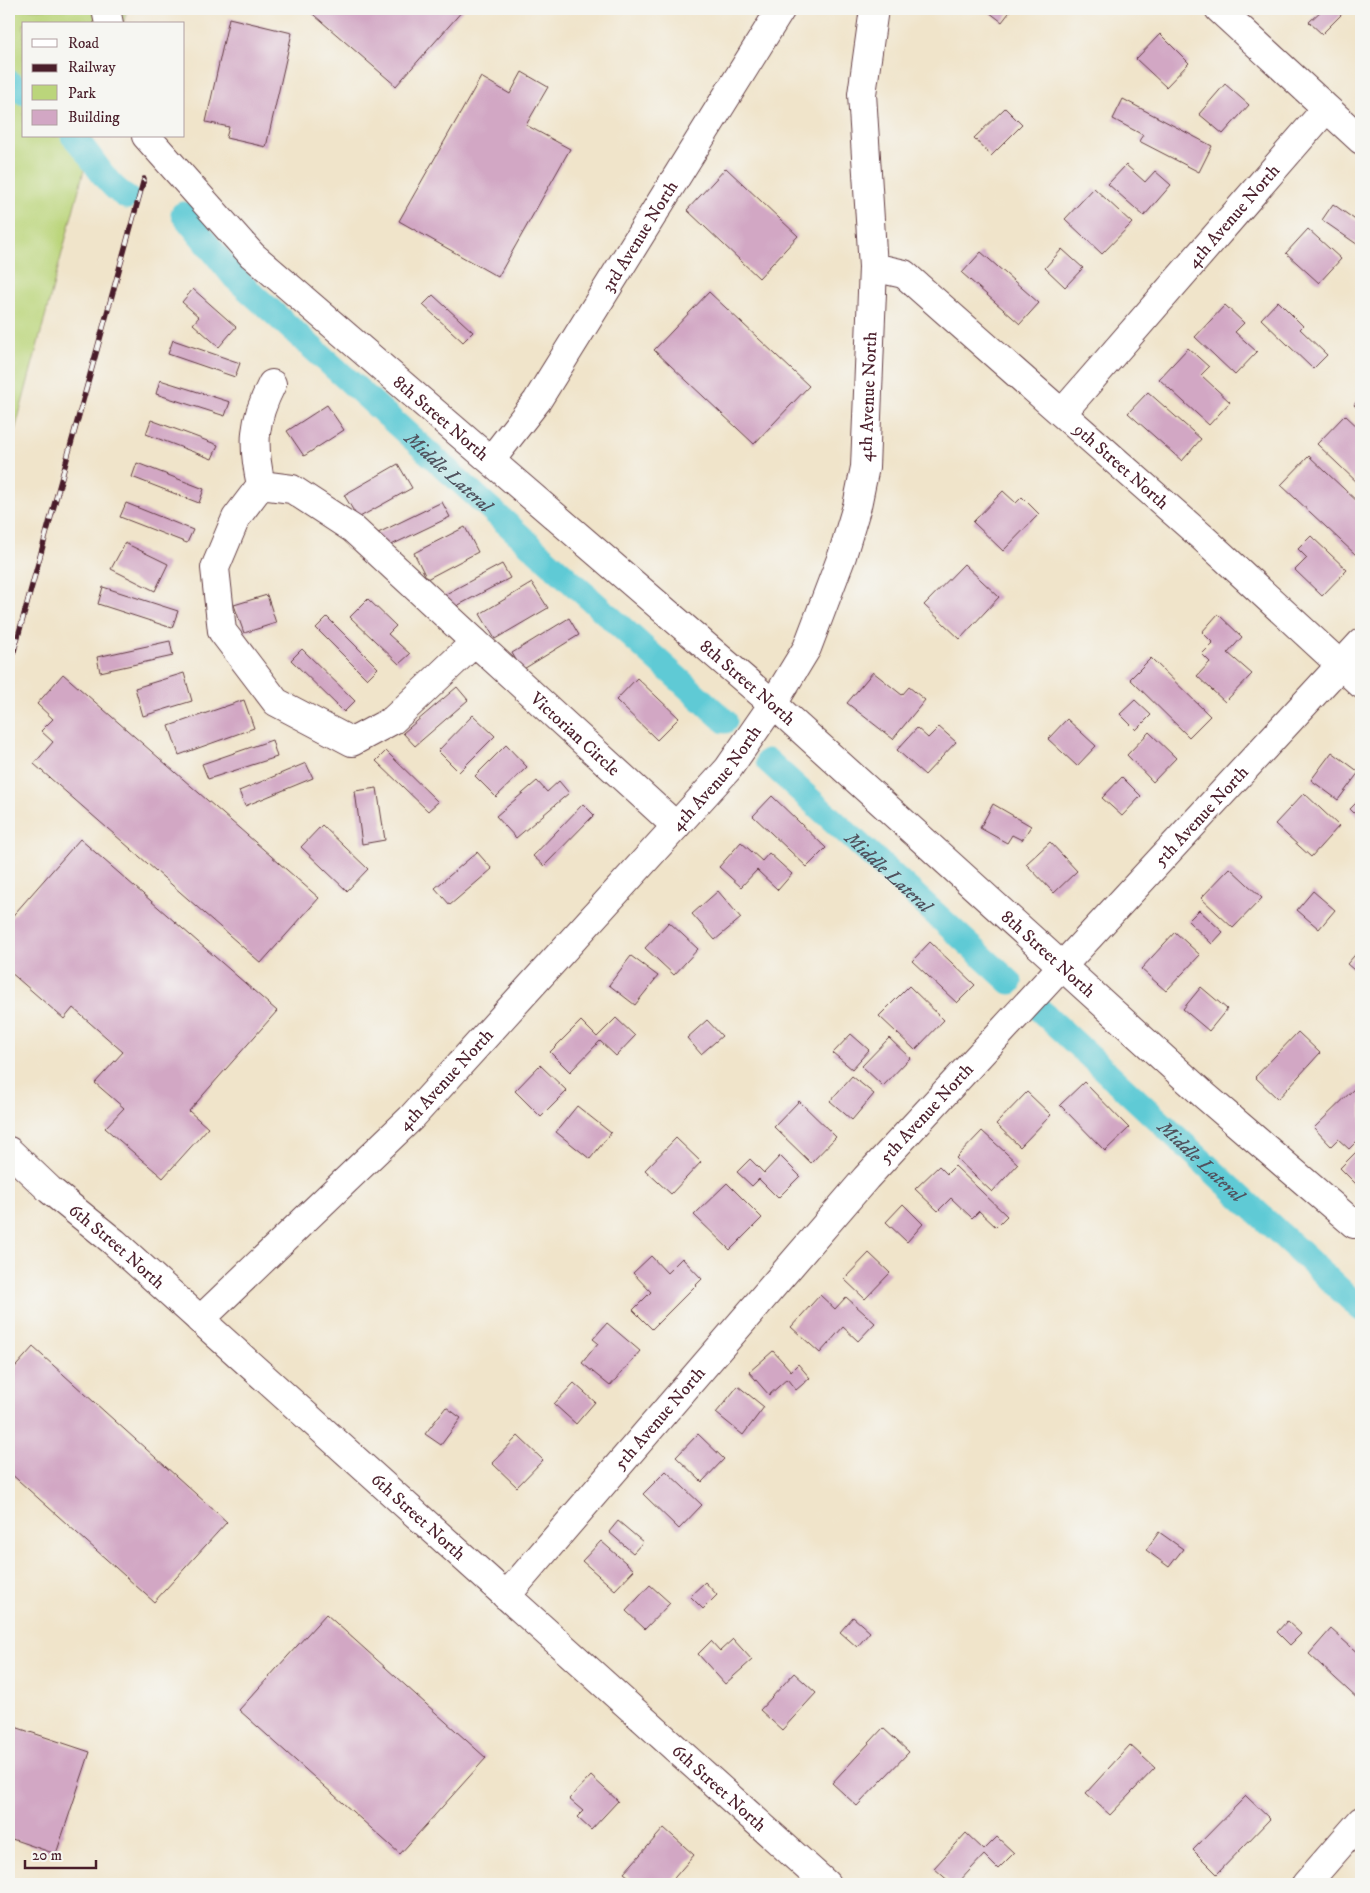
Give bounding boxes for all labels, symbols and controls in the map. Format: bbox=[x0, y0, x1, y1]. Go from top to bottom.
legend bbox=[22, 22, 185, 138]
text: Road bbox=[68, 34, 100, 53]
text: Railway bbox=[68, 58, 116, 77]
text: Park bbox=[68, 84, 97, 103]
text: Building bbox=[68, 108, 120, 127]
street label: 4th Avenue North bbox=[1183, 160, 1285, 273]
street label: 3rd Avenue North bbox=[598, 176, 684, 296]
street label: 4th Avenue North bbox=[855, 331, 882, 462]
street label: 8th Street North bbox=[388, 371, 493, 466]
street label: 9th Street North bbox=[1068, 418, 1173, 515]
water label: Middle Lateral bbox=[398, 426, 498, 519]
street label: 8th Street North bbox=[695, 636, 800, 731]
street label: Victorian Circle bbox=[524, 687, 624, 781]
street label: 4th Avenue North bbox=[667, 721, 767, 836]
street label: 5th Avenue North bbox=[1150, 761, 1254, 871]
water label: Middle Lateral bbox=[838, 826, 938, 919]
street label: 8th Street North bbox=[996, 906, 1100, 1003]
street label: 4th Avenue North bbox=[395, 1024, 499, 1136]
street label: 5th Avenue North bbox=[875, 1059, 979, 1169]
water label: Middle Lateral bbox=[1151, 1115, 1250, 1209]
street label: 6th Street North bbox=[64, 1200, 169, 1295]
street label: 5th Avenue North bbox=[610, 1362, 711, 1475]
street label: 6th Street North bbox=[366, 1469, 470, 1566]
street label: 6th Street North bbox=[667, 1740, 771, 1837]
scale bar bbox=[25, 1838, 96, 1870]
text: 20 m bbox=[32, 1846, 62, 1865]

